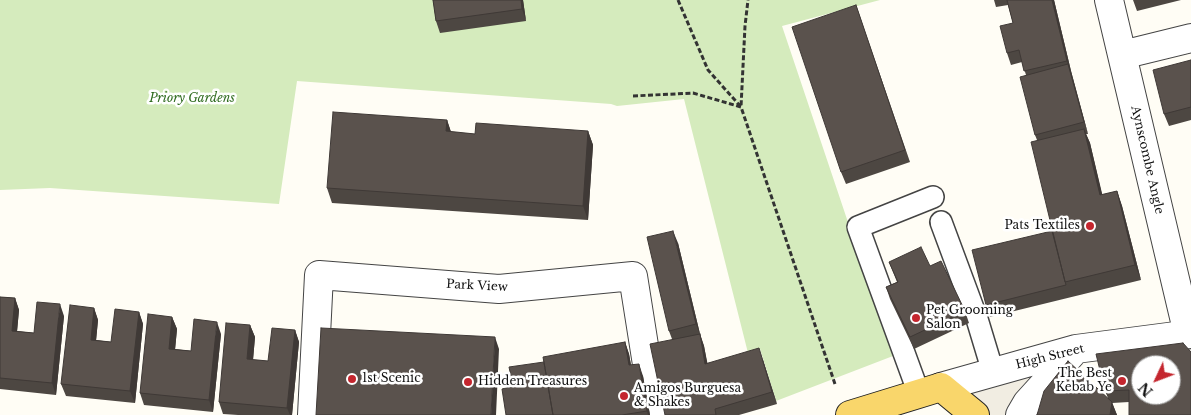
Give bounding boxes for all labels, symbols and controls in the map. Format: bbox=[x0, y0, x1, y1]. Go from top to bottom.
park label: Priory Gardens bbox=[149, 92, 235, 106]
street label: Aynscombe Angle bbox=[1128, 104, 1166, 216]
place label: Pats Textiles bbox=[1005, 219, 1080, 233]
marker: Pats Textiles bbox=[1084, 220, 1096, 232]
street label: Park View bbox=[446, 277, 508, 295]
place label: Pet Grooming Salon bbox=[926, 304, 1013, 332]
marker: Pet Grooming Salon bbox=[910, 312, 922, 324]
street label: High Street bbox=[1014, 342, 1086, 372]
north arrow bbox=[1131, 355, 1181, 405]
place label: The Best Kebab Ye bbox=[1056, 367, 1112, 395]
place label: 1st Scenic bbox=[362, 372, 421, 386]
marker: 1st Scenic bbox=[346, 373, 358, 385]
place label: Hidden Treasures bbox=[478, 375, 587, 389]
marker: The Best Kebab Ye bbox=[1116, 375, 1128, 387]
marker: Hidden Treasures bbox=[462, 376, 474, 388]
text: N bbox=[1135, 379, 1157, 401]
place label: Amigos Burguesa & Shakes bbox=[634, 382, 741, 410]
marker: Amigos Burguesa & Shakes bbox=[618, 390, 630, 402]

